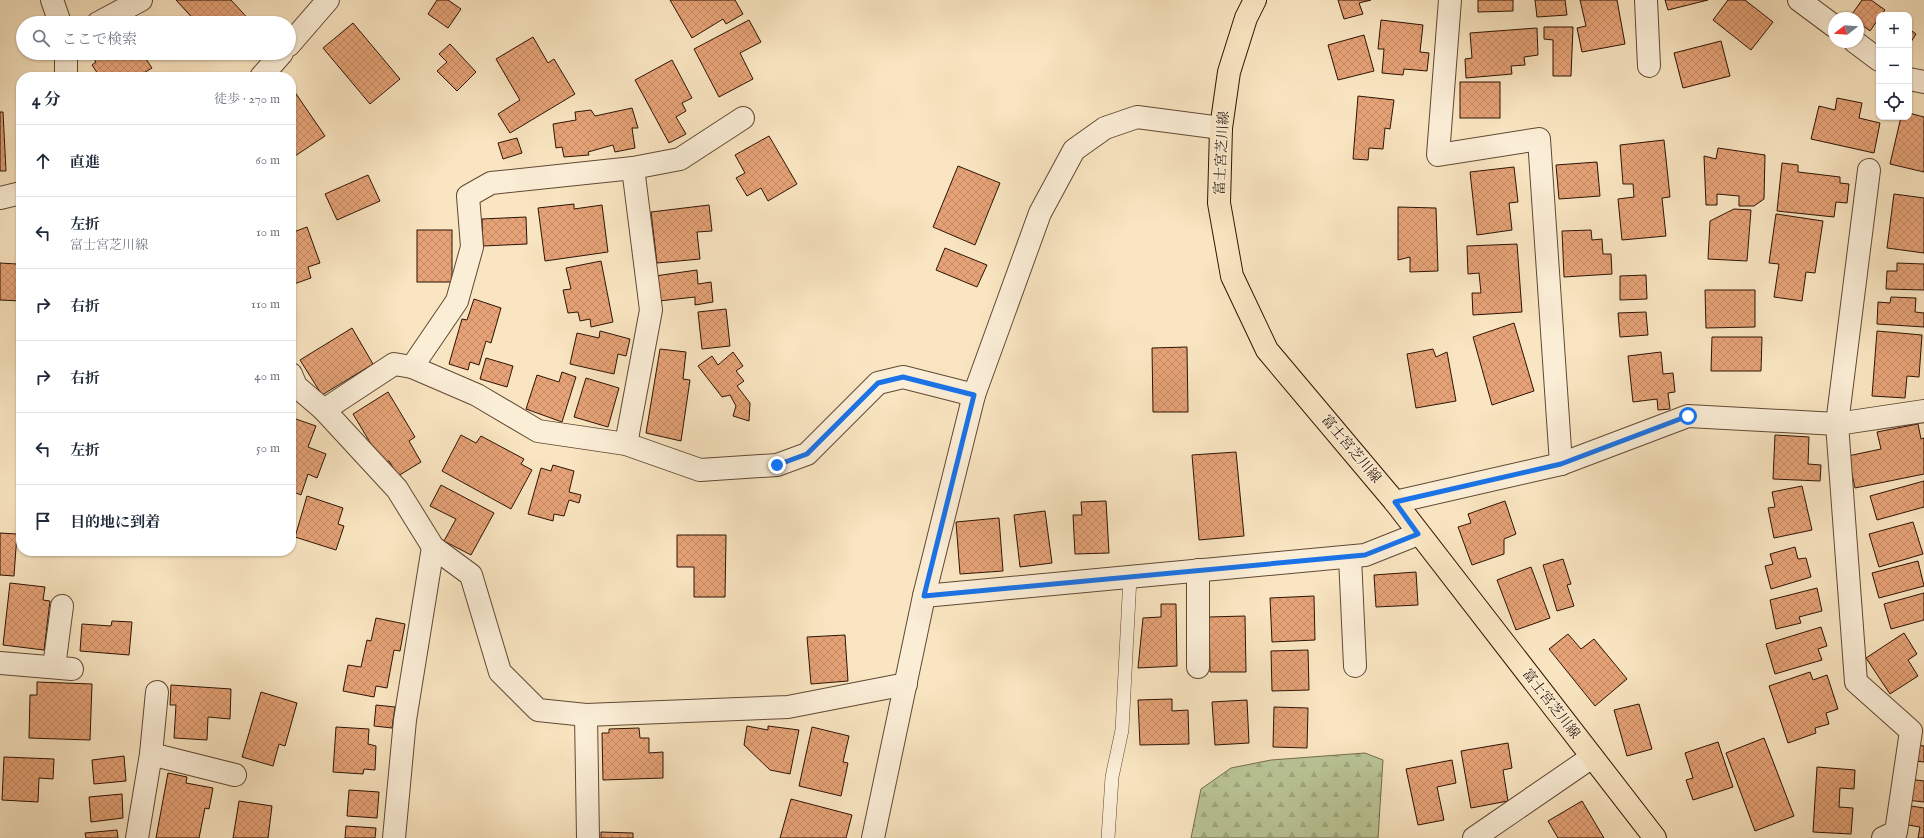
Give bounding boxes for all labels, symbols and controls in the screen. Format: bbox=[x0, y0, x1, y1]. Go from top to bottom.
north arrow bbox=[1828, 12, 1864, 48]
map controls bbox=[1876, 12, 1912, 120]
button: + bbox=[1876, 12, 1912, 48]
search box bbox=[16, 16, 296, 60]
icon: search bbox=[30, 27, 52, 49]
text: ここで検索 bbox=[62, 30, 137, 49]
button: − bbox=[1876, 48, 1912, 84]
button: locate bbox=[1876, 84, 1912, 120]
text: 4 分 bbox=[32, 90, 61, 111]
text: 徒歩 · 270 m bbox=[214, 91, 280, 108]
street label: 富士宮芝川線 bbox=[1211, 111, 1233, 195]
icon: ahead bbox=[32, 150, 54, 172]
text: 60 m bbox=[255, 152, 280, 169]
text: 直進 bbox=[70, 153, 100, 172]
text: 左折 bbox=[70, 215, 100, 234]
icon: left bbox=[32, 222, 54, 244]
text: 10 m bbox=[256, 224, 280, 241]
text: 富士宮芝川線 bbox=[70, 237, 148, 254]
icon: right bbox=[32, 294, 54, 316]
text: 110 m bbox=[251, 296, 280, 313]
text: 右折 bbox=[70, 297, 100, 316]
icon: right bbox=[32, 366, 54, 388]
text: 40 m bbox=[254, 368, 280, 385]
text: 右折 bbox=[70, 369, 100, 388]
route start bbox=[1679, 407, 1697, 425]
street label: 富士宮芝川線 bbox=[1317, 411, 1385, 487]
icon: left bbox=[32, 438, 54, 460]
text: 50 m bbox=[256, 440, 280, 457]
text: 左折 bbox=[70, 441, 100, 460]
route end bbox=[768, 456, 786, 474]
icon: arrive bbox=[32, 510, 54, 532]
text: 目的地に到着 bbox=[70, 513, 160, 532]
street label: 富士宮芝川線 bbox=[1518, 665, 1584, 743]

